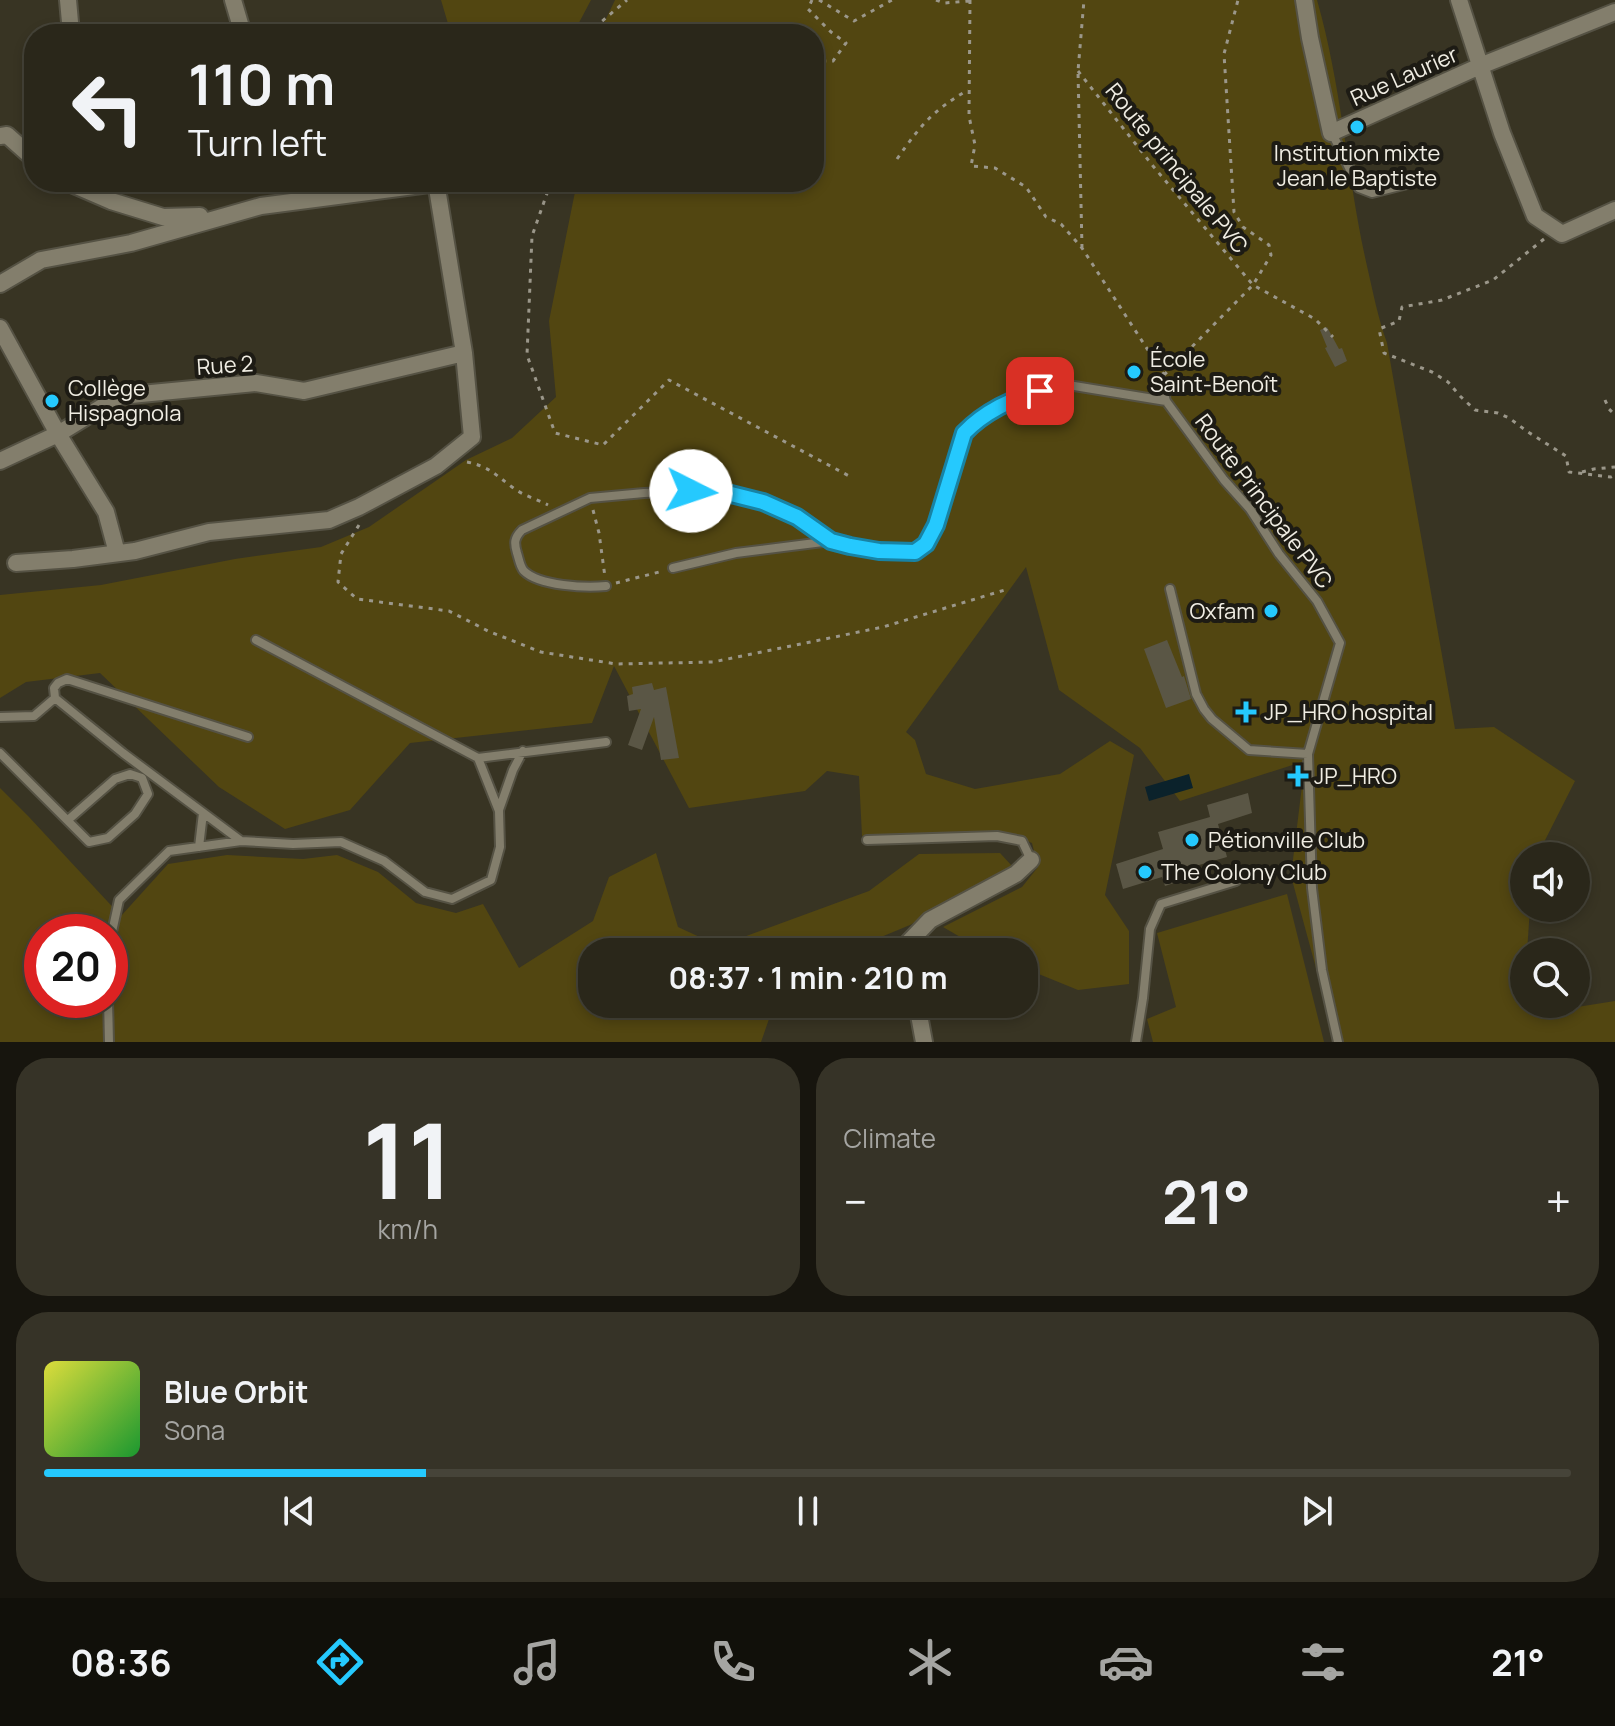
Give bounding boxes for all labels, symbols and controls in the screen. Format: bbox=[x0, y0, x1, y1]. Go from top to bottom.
street label: Rue Laurier bbox=[1346, 39, 1462, 113]
text: 110 m bbox=[188, 45, 335, 122]
icon: left bbox=[56, 56, 160, 160]
street label: Route principale PVC bbox=[1099, 77, 1255, 259]
text: Turn left bbox=[188, 118, 327, 167]
marker: Institution mixte Jean le Baptiste bbox=[1348, 118, 1366, 136]
place label: Institution mixte Jean le Baptiste bbox=[1274, 138, 1440, 193]
place label: École Saint-Benoît bbox=[1150, 344, 1278, 399]
street label: Rue 2 bbox=[196, 348, 254, 382]
pin bbox=[1006, 357, 1074, 425]
marker: École Saint-Benoît bbox=[1125, 363, 1143, 381]
icon: arrive bbox=[1018, 369, 1062, 413]
place label: Collège Hispagnola bbox=[68, 373, 181, 428]
marker: Collège Hispagnola bbox=[43, 392, 61, 410]
street label: Route Principale PVC bbox=[1188, 408, 1340, 594]
position arrow bbox=[649, 449, 733, 533]
place label: Oxfam bbox=[1190, 596, 1255, 626]
marker: Oxfam bbox=[1262, 602, 1280, 620]
place label: JP_HRO hospital bbox=[1264, 697, 1433, 727]
marker: JP_HRO hospital bbox=[1235, 701, 1257, 723]
place label: JP_HRO bbox=[1314, 761, 1397, 791]
marker: JP_HRO bbox=[1289, 767, 1307, 785]
place label: Pétionville Club bbox=[1208, 825, 1365, 855]
marker: Pétionville Club bbox=[1183, 831, 1201, 849]
map controls bbox=[1510, 842, 1590, 1018]
button: sound bbox=[1510, 842, 1590, 922]
place label: The Colony Club bbox=[1161, 857, 1327, 887]
marker: The Colony Club bbox=[1136, 863, 1154, 881]
speed limit sign: 20 bbox=[24, 914, 128, 1018]
button: search bbox=[1510, 938, 1590, 1018]
text: 08:37 · 1 min · 210 m bbox=[669, 957, 947, 998]
text: 11 bbox=[362, 1088, 453, 1230]
text: Climate bbox=[844, 1120, 936, 1156]
text: 21° bbox=[1162, 1160, 1251, 1242]
text: − bbox=[844, 1171, 867, 1231]
text: + bbox=[1546, 1171, 1571, 1231]
text: km/h bbox=[378, 1211, 438, 1247]
text: Blue Orbit bbox=[164, 1371, 309, 1412]
text: Sona bbox=[164, 1412, 225, 1448]
icon: previous bbox=[277, 1489, 321, 1533]
icon: pause bbox=[786, 1489, 830, 1533]
icon: next bbox=[1295, 1489, 1339, 1533]
icon: directions bbox=[312, 1634, 368, 1690]
icon: music bbox=[509, 1634, 565, 1690]
icon: phone bbox=[705, 1634, 761, 1690]
icon: climate bbox=[902, 1634, 958, 1690]
icon: car bbox=[1098, 1634, 1154, 1690]
icon: filters bbox=[1295, 1634, 1351, 1690]
text: 08:36 bbox=[70, 1638, 172, 1687]
text: 21° bbox=[1491, 1638, 1545, 1687]

